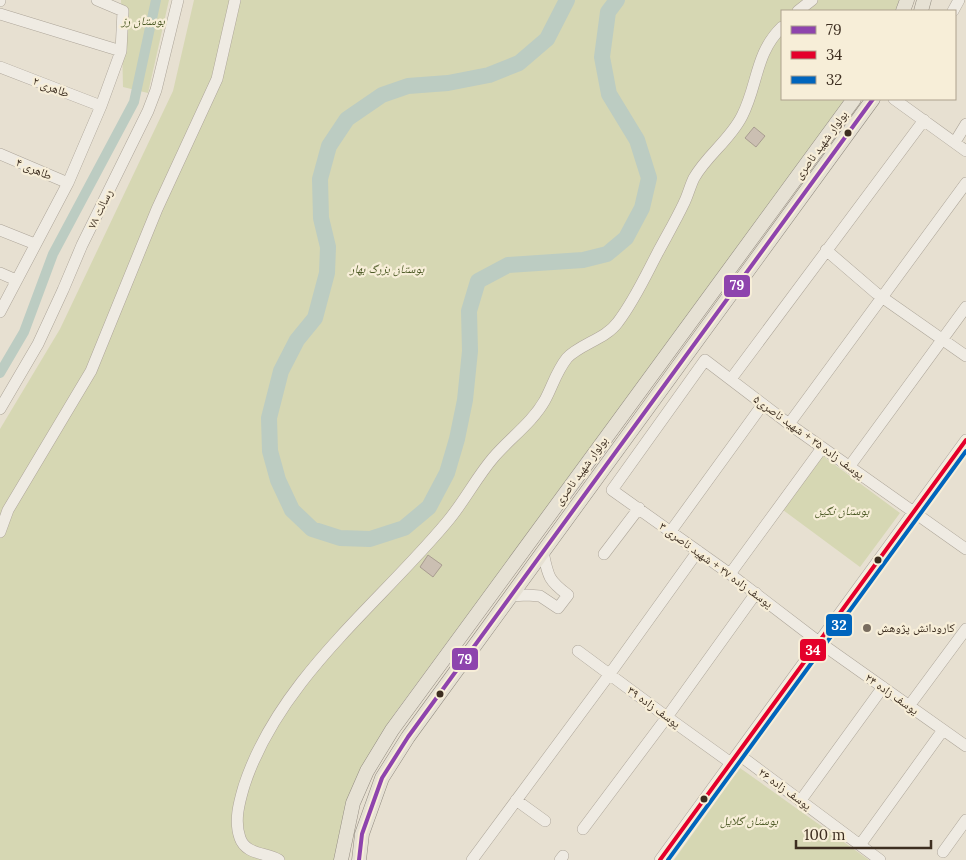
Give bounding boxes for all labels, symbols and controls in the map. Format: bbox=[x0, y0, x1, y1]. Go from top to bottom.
legend bbox=[781, 10, 956, 100]
park label: بوستان رز bbox=[120, 13, 166, 29]
text: 79 bbox=[826, 20, 842, 39]
text: 34 bbox=[826, 45, 843, 64]
text: 32 bbox=[826, 70, 842, 89]
street label: طاهری ۲ bbox=[31, 73, 72, 100]
street label: بولوار شهید ناصری bbox=[791, 107, 851, 182]
unlabelled marker bbox=[843, 128, 853, 138]
street label: طاهری ۴ bbox=[14, 154, 55, 183]
street label: رسالت ۷۸ bbox=[84, 186, 116, 231]
park label: بوستان بزرگ بهار bbox=[349, 261, 425, 277]
line badge: 79 bbox=[723, 274, 751, 298]
text: 79 bbox=[730, 276, 744, 294]
street label: یوسف زاده ۳۵ + شهید ناصری۵ bbox=[751, 391, 868, 482]
street label: بولوار شهید ناصری bbox=[551, 433, 611, 508]
park label: بوستان نگین bbox=[815, 503, 870, 519]
street label: یوسف زاده ۳۷ + شهید ناصری ۳ bbox=[656, 518, 776, 611]
unlabelled marker bbox=[873, 555, 883, 565]
line badge: 32 bbox=[825, 613, 853, 637]
text: 32 bbox=[831, 616, 847, 634]
place label: کارودانش پژوهش bbox=[877, 620, 955, 635]
marker: کارودانش پژوهش bbox=[861, 622, 873, 634]
line badge: 34 bbox=[799, 638, 827, 662]
text: 34 bbox=[805, 641, 821, 659]
line badge: 79 bbox=[451, 647, 479, 671]
text: 79 bbox=[458, 650, 472, 668]
street label: یوسف زاده ۲۴ bbox=[863, 670, 922, 718]
street label: یوسف زاده ۳۹ bbox=[625, 682, 684, 731]
unlabelled marker bbox=[435, 689, 445, 699]
street label: یوسف زاده ۲۶ bbox=[756, 764, 815, 813]
unlabelled marker bbox=[699, 794, 709, 804]
park label: بوستان گلایل bbox=[720, 813, 779, 829]
scale bar bbox=[796, 818, 931, 850]
text: 100 m bbox=[804, 825, 845, 844]

